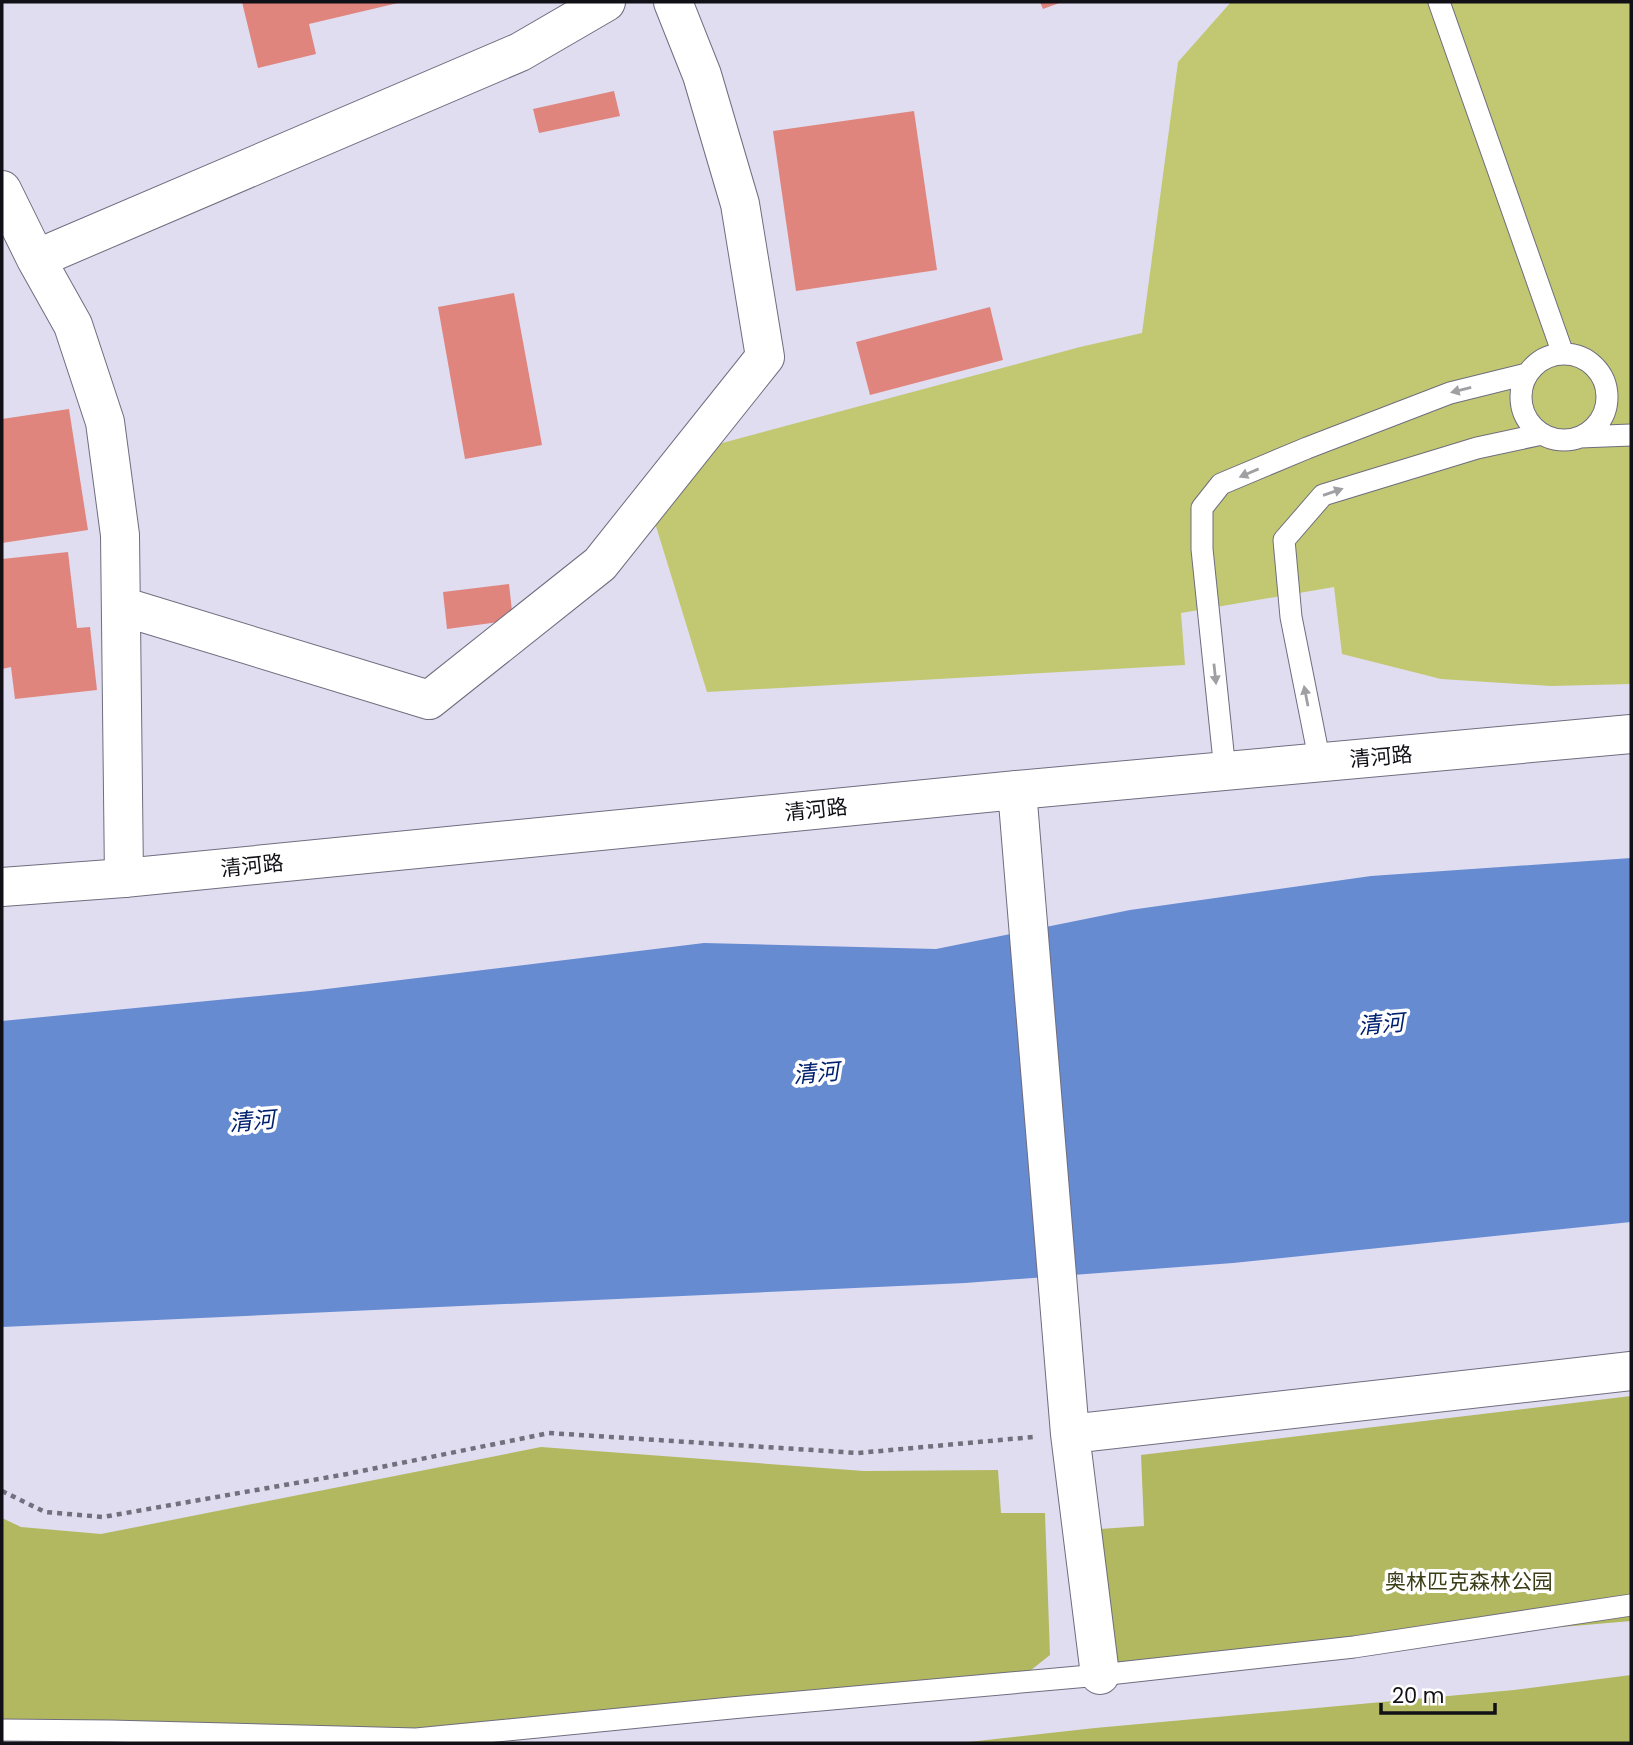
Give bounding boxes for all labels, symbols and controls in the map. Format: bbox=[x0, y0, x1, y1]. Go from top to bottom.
one-way arrow bbox=[1450, 385, 1472, 396]
one-way arrow bbox=[1238, 467, 1259, 478]
one-way arrow bbox=[1323, 486, 1344, 497]
one-way arrow bbox=[1210, 663, 1221, 685]
one-way arrow bbox=[1301, 685, 1312, 707]
street label: 清河路 bbox=[1348, 739, 1414, 774]
street label: 清河路 bbox=[783, 792, 849, 827]
street label: 清河路 bbox=[219, 848, 285, 883]
water label: 清河 bbox=[1357, 1006, 1409, 1042]
water label: 清河 bbox=[792, 1055, 844, 1091]
water label: 清河 bbox=[228, 1103, 280, 1139]
park label: 奥林匹克森林公园 bbox=[1385, 1567, 1553, 1596]
scale bar bbox=[1381, 1672, 1495, 1716]
text: 20 m bbox=[1392, 1681, 1445, 1710]

